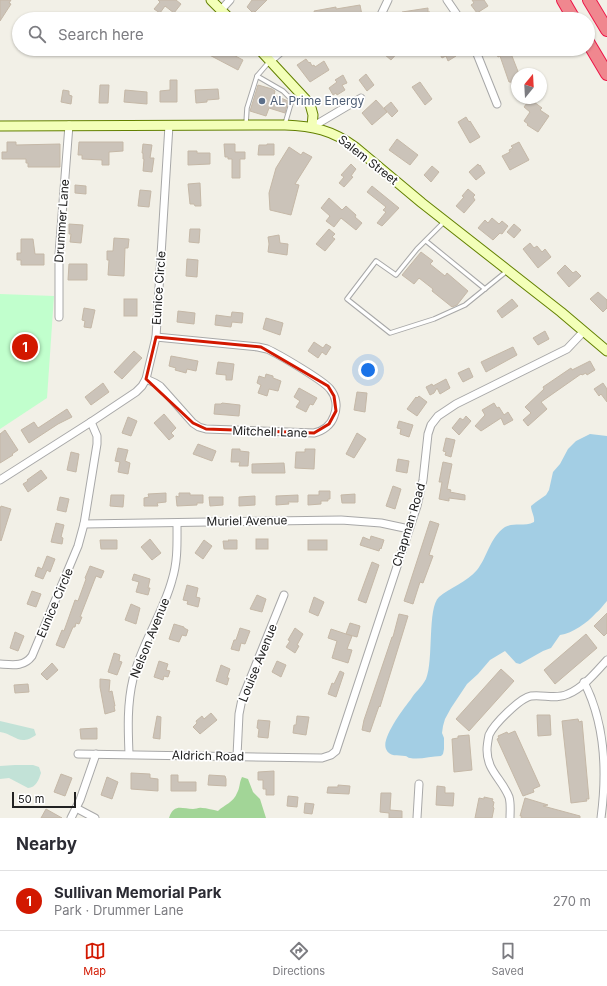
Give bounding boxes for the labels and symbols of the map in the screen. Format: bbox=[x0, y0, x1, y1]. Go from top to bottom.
north arrow bbox=[511, 68, 547, 104]
place label: AL Prime Energy bbox=[270, 93, 365, 108]
marker: AL Prime Energy bbox=[257, 96, 267, 106]
street label: Salem Street bbox=[335, 132, 401, 188]
street label: Drummer Lane bbox=[51, 179, 72, 263]
street label: Eunice Circle bbox=[148, 250, 169, 326]
pin: 1 bbox=[12, 332, 38, 362]
your location bbox=[358, 360, 378, 380]
street label: Mitchell Lane bbox=[232, 423, 308, 440]
street label: Chapman Road bbox=[389, 481, 428, 568]
street label: Muriel Avenue bbox=[206, 512, 288, 529]
street label: Eunice Circle bbox=[33, 566, 76, 640]
street label: Nelson Avenue bbox=[127, 596, 172, 680]
street label: Louise Avenue bbox=[235, 622, 280, 704]
street label: Aldrich Road bbox=[172, 747, 244, 764]
scale bar bbox=[12, 790, 76, 809]

